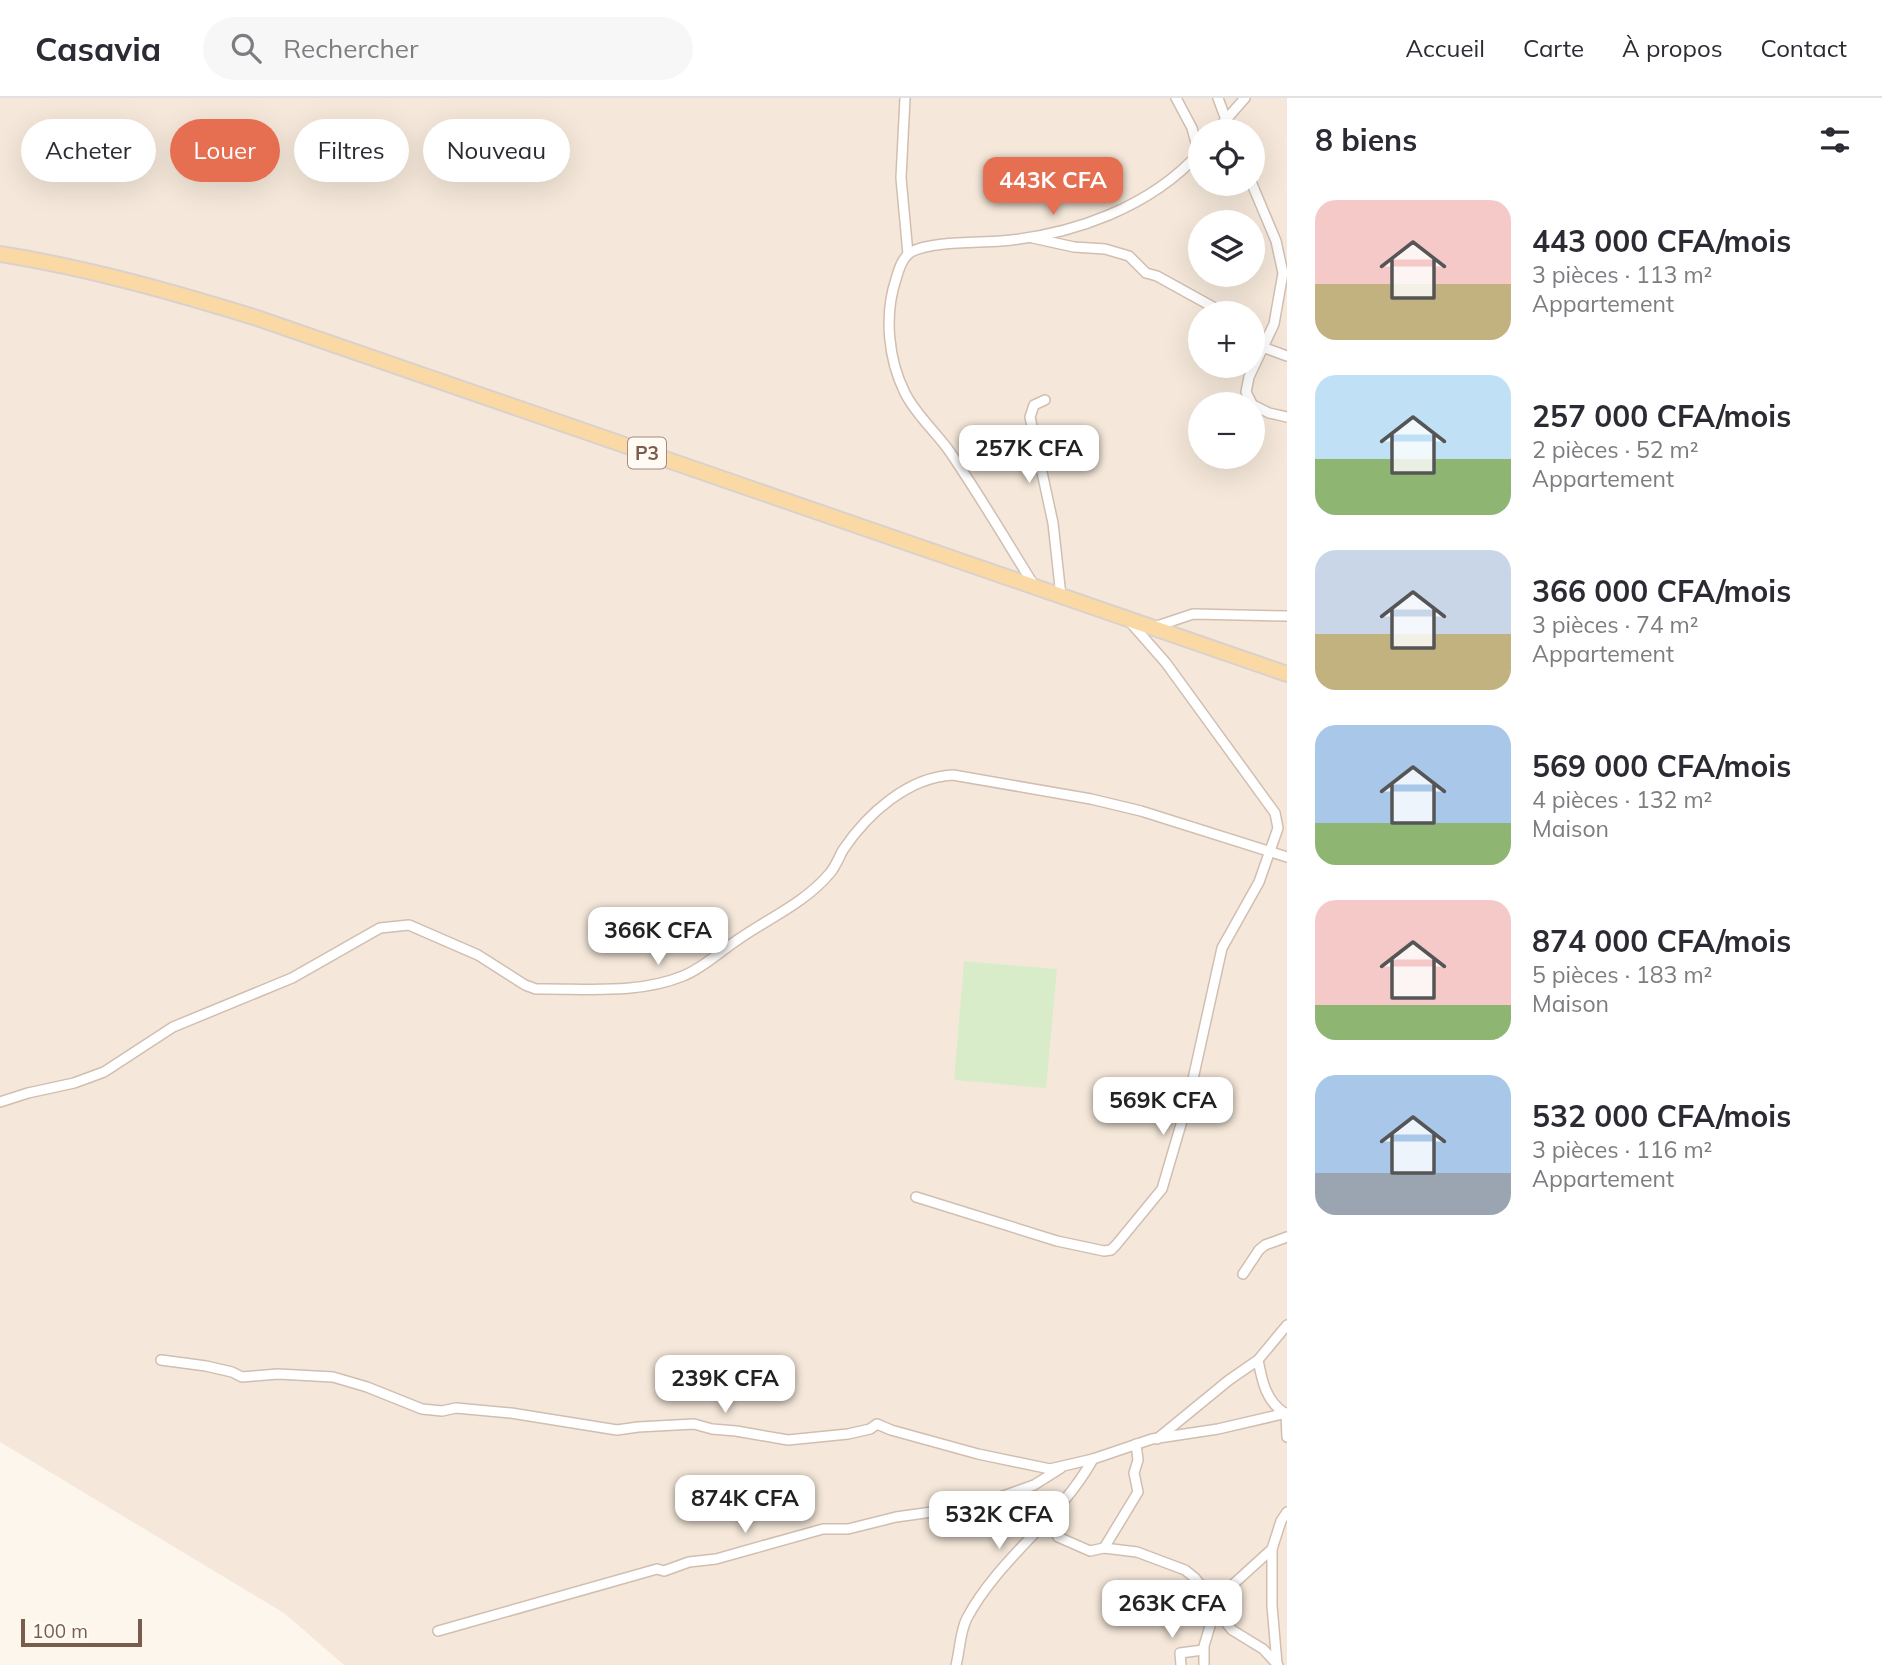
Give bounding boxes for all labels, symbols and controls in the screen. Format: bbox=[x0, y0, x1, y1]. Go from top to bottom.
search box bbox=[203, 17, 693, 80]
text: Casavia bbox=[35, 28, 161, 69]
icon: search bbox=[227, 29, 265, 67]
text: Rechercher bbox=[283, 32, 418, 65]
text: Accueil bbox=[1406, 33, 1485, 63]
text: Carte bbox=[1523, 33, 1584, 63]
text: À propos bbox=[1622, 33, 1723, 63]
text: Contact bbox=[1761, 33, 1847, 63]
chip: Acheter bbox=[21, 119, 156, 182]
chip: Louer bbox=[170, 119, 280, 182]
chip: Filtres bbox=[294, 119, 409, 182]
chip: Nouveau bbox=[423, 119, 570, 182]
map controls bbox=[1188, 119, 1265, 469]
button: locate bbox=[1188, 119, 1265, 196]
text: 8 biens bbox=[1315, 121, 1417, 159]
icon: filters bbox=[1816, 121, 1854, 159]
pin: 443K CFA bbox=[981, 158, 1125, 217]
text: 443K CFA bbox=[999, 165, 1107, 194]
button: layers bbox=[1188, 210, 1265, 287]
text: 443 000 CFA/mois bbox=[1532, 222, 1791, 260]
icon: home bbox=[1371, 228, 1455, 312]
text: 3 pièces · 113 m² bbox=[1532, 260, 1712, 289]
text: Appartement bbox=[1532, 289, 1674, 318]
button: + bbox=[1188, 301, 1265, 378]
button: − bbox=[1188, 392, 1265, 469]
text: 257 000 CFA/mois bbox=[1532, 397, 1791, 435]
icon: home bbox=[1371, 403, 1455, 487]
pin: 257K CFA bbox=[957, 426, 1101, 485]
text: 257K CFA bbox=[975, 433, 1083, 462]
text: 2 pièces · 52 m² bbox=[1532, 435, 1699, 464]
road number: P3 bbox=[628, 438, 666, 468]
text: Appartement bbox=[1532, 464, 1674, 493]
text: 366 000 CFA/mois bbox=[1532, 572, 1791, 610]
icon: home bbox=[1371, 578, 1455, 662]
text: 3 pièces · 74 m² bbox=[1532, 610, 1699, 639]
text: Appartement bbox=[1532, 639, 1674, 668]
text: 569 000 CFA/mois bbox=[1532, 747, 1791, 785]
icon: home bbox=[1371, 753, 1455, 837]
text: 4 pièces · 132 m² bbox=[1532, 785, 1712, 814]
text: Maison bbox=[1532, 814, 1609, 843]
pin: 366K CFA bbox=[586, 908, 730, 967]
text: 366K CFA bbox=[604, 915, 712, 944]
text: 874 000 CFA/mois bbox=[1532, 922, 1791, 960]
icon: home bbox=[1371, 928, 1455, 1012]
text: 5 pièces · 183 m² bbox=[1532, 960, 1712, 989]
text: Maison bbox=[1532, 989, 1609, 1018]
pin: 569K CFA bbox=[1091, 1077, 1235, 1137]
text: 569K CFA bbox=[1109, 1085, 1217, 1114]
text: 532 000 CFA/mois bbox=[1532, 1097, 1791, 1135]
icon: home bbox=[1371, 1103, 1455, 1187]
text: 3 pièces · 116 m² bbox=[1532, 1135, 1712, 1164]
text: Appartement bbox=[1532, 1164, 1674, 1193]
pin: 239K CFA bbox=[653, 1356, 797, 1415]
text: 239K CFA bbox=[671, 1363, 779, 1392]
pin: 874K CFA bbox=[673, 1476, 817, 1535]
text: 874K CFA bbox=[691, 1483, 799, 1512]
pin: 532K CFA bbox=[927, 1492, 1071, 1551]
text: 532K CFA bbox=[945, 1499, 1053, 1528]
pin: 263K CFA bbox=[1100, 1580, 1244, 1640]
text: 263K CFA bbox=[1118, 1588, 1226, 1617]
scale bar bbox=[21, 1616, 142, 1648]
text: 100 m bbox=[32, 1619, 88, 1643]

